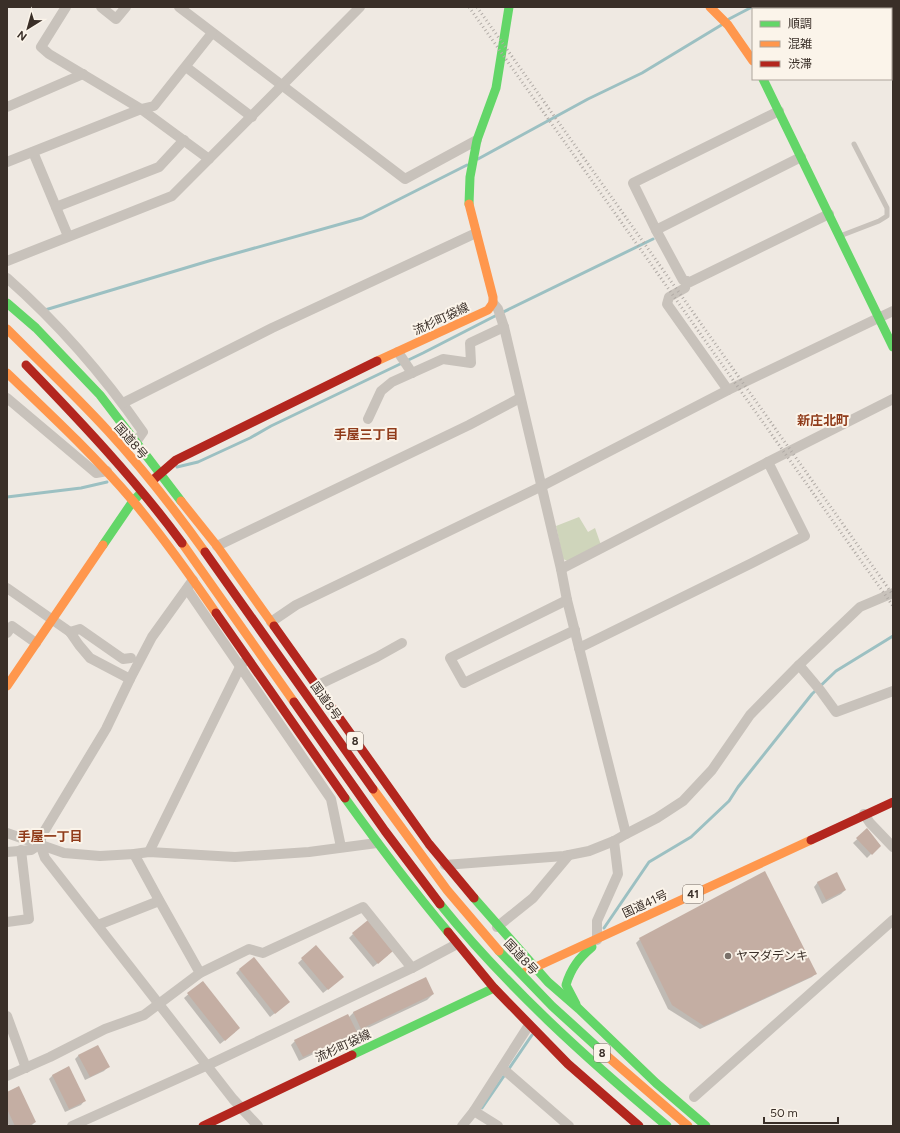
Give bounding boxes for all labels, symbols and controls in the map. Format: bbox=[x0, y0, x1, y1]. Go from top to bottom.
north arrow bbox=[8, 8, 48, 48]
legend bbox=[752, 8, 892, 80]
text: 順調 bbox=[788, 17, 812, 31]
text: N bbox=[15, 28, 30, 43]
text: 混雑 bbox=[788, 37, 812, 51]
text: 渋滞 bbox=[788, 57, 812, 71]
street label: 流杉町袋線 bbox=[411, 300, 471, 338]
district label: 新庄北町 bbox=[797, 413, 849, 428]
street label: 国道8号 bbox=[111, 420, 151, 462]
district label: 手屋三丁目 bbox=[333, 427, 399, 442]
street label: 国道8号 bbox=[308, 679, 344, 723]
road number: 8 bbox=[347, 732, 363, 750]
district label: 手屋一丁目 bbox=[17, 829, 83, 844]
road number: 41 bbox=[683, 885, 703, 903]
street label: 国道41号 bbox=[620, 887, 670, 921]
street label: 国道8号 bbox=[501, 936, 541, 978]
place label: ヤマダデンキ bbox=[736, 949, 808, 963]
marker: ヤマダデンキ bbox=[723, 951, 733, 961]
street label: 流杉町袋線 bbox=[313, 1027, 373, 1065]
road number: 8 bbox=[594, 1044, 610, 1062]
scale bar bbox=[764, 1099, 838, 1125]
text: 50 m bbox=[770, 1106, 798, 1120]

